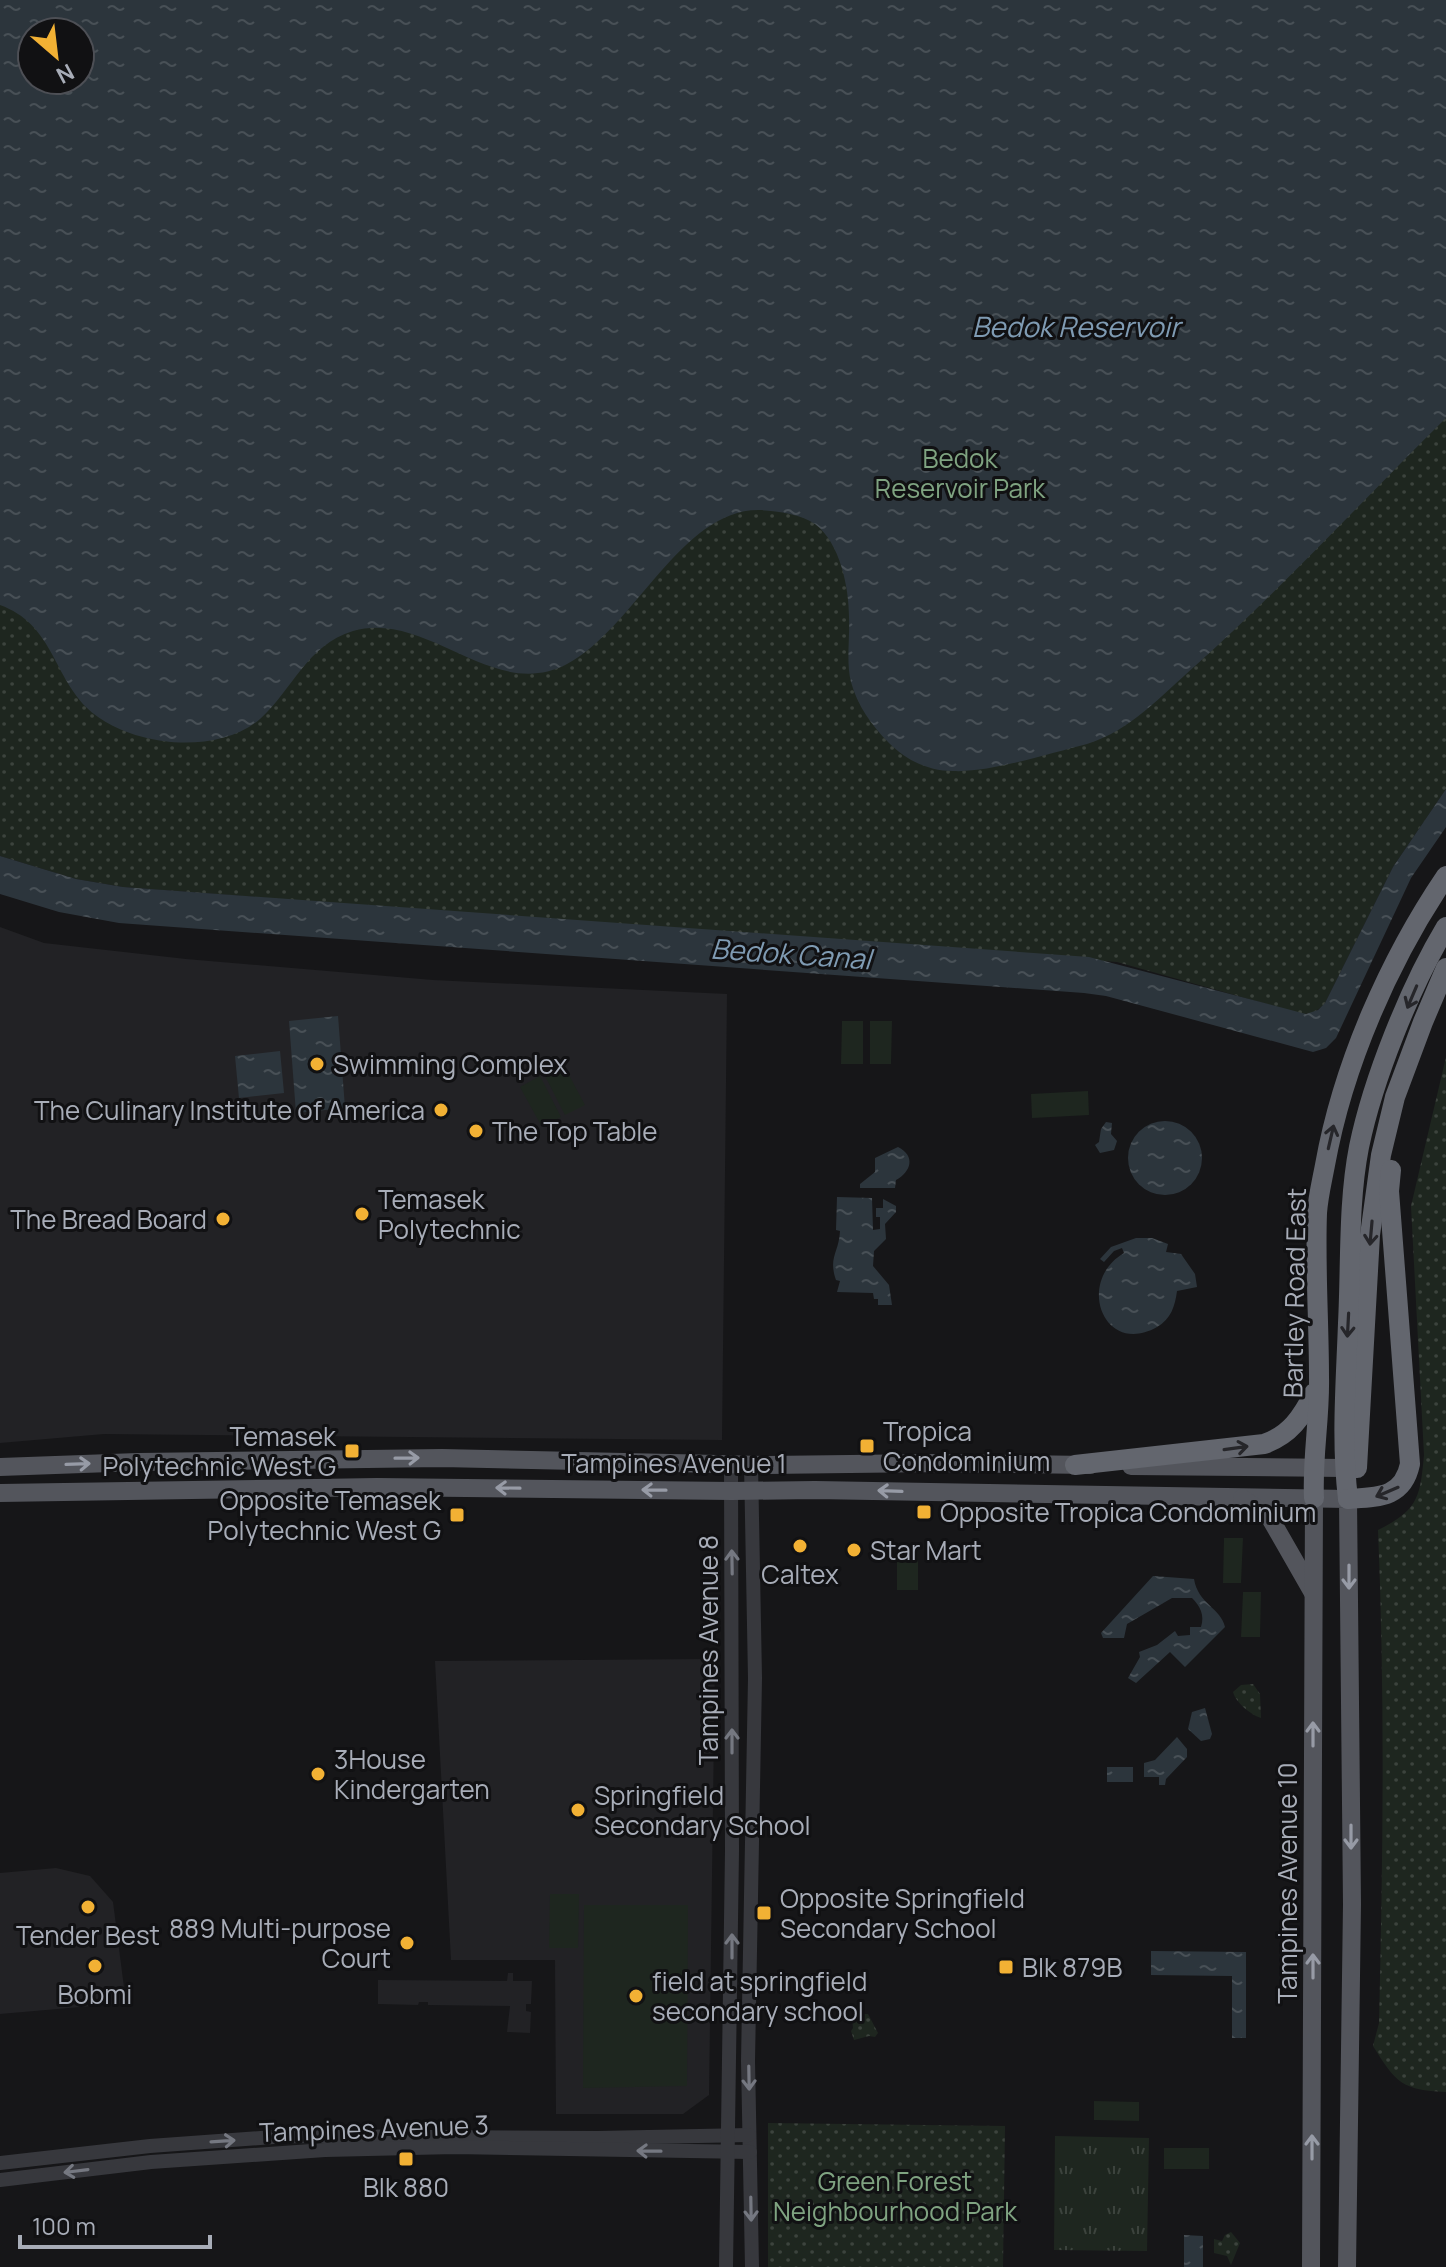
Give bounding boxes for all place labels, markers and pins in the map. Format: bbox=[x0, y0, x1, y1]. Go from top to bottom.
place label: Swimming Complex bbox=[333, 1046, 567, 1082]
marker: Swimming Complex bbox=[308, 1055, 326, 1073]
place label: The Culinary Institute of America bbox=[34, 1092, 425, 1128]
marker: The Culinary Institute of America bbox=[432, 1101, 450, 1119]
place label: The Top Table bbox=[492, 1113, 658, 1149]
marker: The Top Table bbox=[467, 1122, 485, 1140]
place label: Temasek Polytechnic bbox=[378, 1181, 521, 1247]
place label: The Bread Board bbox=[10, 1201, 207, 1237]
marker: Temasek Polytechnic bbox=[353, 1205, 371, 1223]
marker: The Bread Board bbox=[214, 1210, 232, 1228]
place label: Tropica Condominium bbox=[883, 1413, 1050, 1479]
place label: Temasek Polytechnic West G bbox=[103, 1418, 337, 1484]
marker: Tropica Condominium bbox=[858, 1437, 876, 1455]
marker: Temasek Polytechnic West G bbox=[343, 1442, 361, 1460]
place label: Opposite Temasek Polytechnic West G bbox=[208, 1482, 442, 1548]
place label: Opposite Tropica Condominium bbox=[940, 1494, 1316, 1530]
marker: Opposite Tropica Condominium bbox=[915, 1503, 933, 1521]
marker: Opposite Temasek Polytechnic West G bbox=[448, 1506, 466, 1524]
place label: Star Mart bbox=[870, 1532, 982, 1568]
marker: Caltex bbox=[791, 1537, 809, 1555]
marker: Star Mart bbox=[845, 1541, 863, 1559]
place label: Caltex bbox=[761, 1556, 839, 1592]
place label: 3House Kindergarten bbox=[334, 1741, 490, 1807]
marker: 3House Kindergarten bbox=[309, 1765, 327, 1783]
place label: Springfield Secondary School bbox=[594, 1777, 811, 1843]
marker: Springfield Secondary School bbox=[569, 1801, 587, 1819]
place label: Opposite Springfield Secondary School bbox=[780, 1880, 1025, 1946]
marker: Tender Best bbox=[79, 1898, 97, 1916]
marker: Opposite Springfield Secondary School bbox=[755, 1904, 773, 1922]
place label: 889 Multi-purpose Court bbox=[169, 1910, 391, 1976]
place label: Tender Best bbox=[16, 1917, 160, 1953]
marker: 889 Multi-purpose Court bbox=[398, 1934, 416, 1952]
place label: Blk 879B bbox=[1022, 1949, 1122, 1985]
marker: Bobmi bbox=[86, 1957, 104, 1975]
marker: Blk 879B bbox=[997, 1958, 1015, 1976]
place label: field at springfield secondary school bbox=[652, 1963, 867, 2029]
place label: Bobmi bbox=[58, 1976, 132, 2012]
marker: field at springfield secondary school bbox=[627, 1987, 645, 2005]
marker: Blk 880 bbox=[397, 2150, 415, 2168]
place label: Blk 880 bbox=[363, 2169, 449, 2205]

